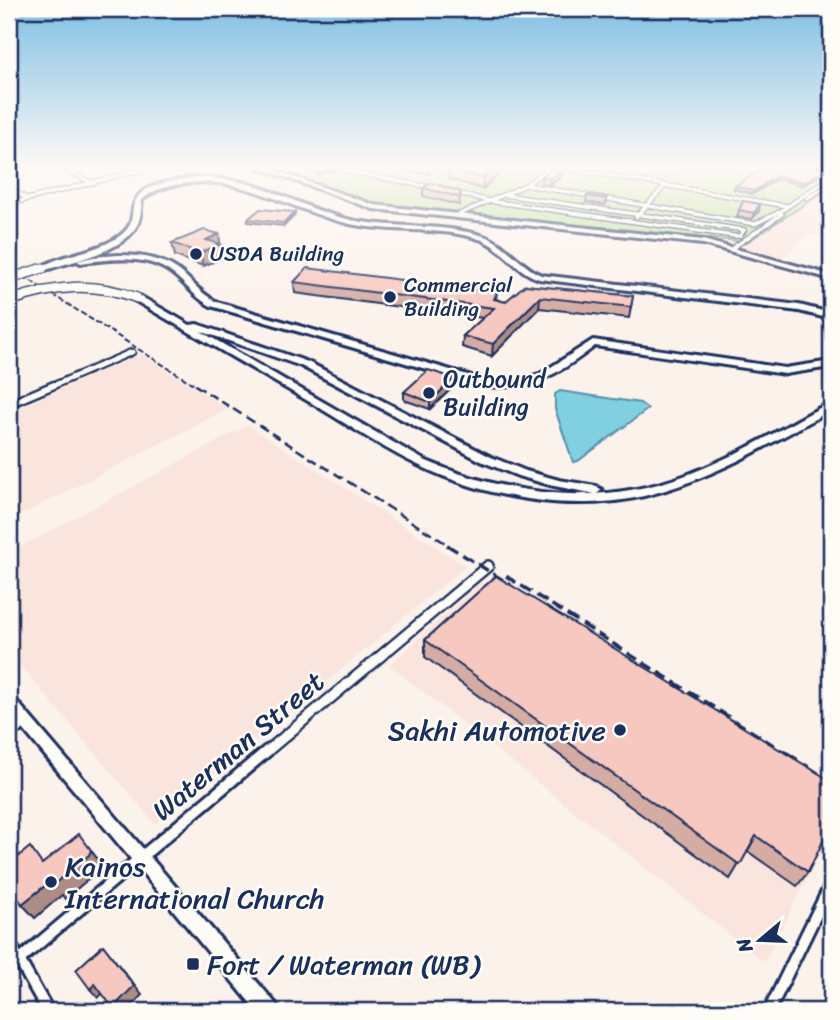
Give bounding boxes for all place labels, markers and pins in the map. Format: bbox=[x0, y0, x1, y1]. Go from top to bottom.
place label: USDA Building bbox=[210, 235, 345, 273]
marker: USDA Building bbox=[188, 246, 204, 262]
place label: Commercial Building bbox=[404, 266, 513, 328]
marker: Commercial Building bbox=[382, 289, 398, 305]
place label: Outbound Building bbox=[443, 358, 548, 428]
marker: Outbound Building bbox=[421, 385, 437, 401]
place label: Sakhi Automotive bbox=[388, 706, 606, 755]
marker: Sakhi Automotive bbox=[612, 722, 628, 738]
place label: Kainos International Church bbox=[64, 842, 324, 923]
marker: Kainos International Church bbox=[43, 874, 59, 890]
place label: Fort / Waterman (WB) bbox=[207, 940, 481, 989]
marker: Fort / Waterman (WB) bbox=[185, 956, 201, 972]

